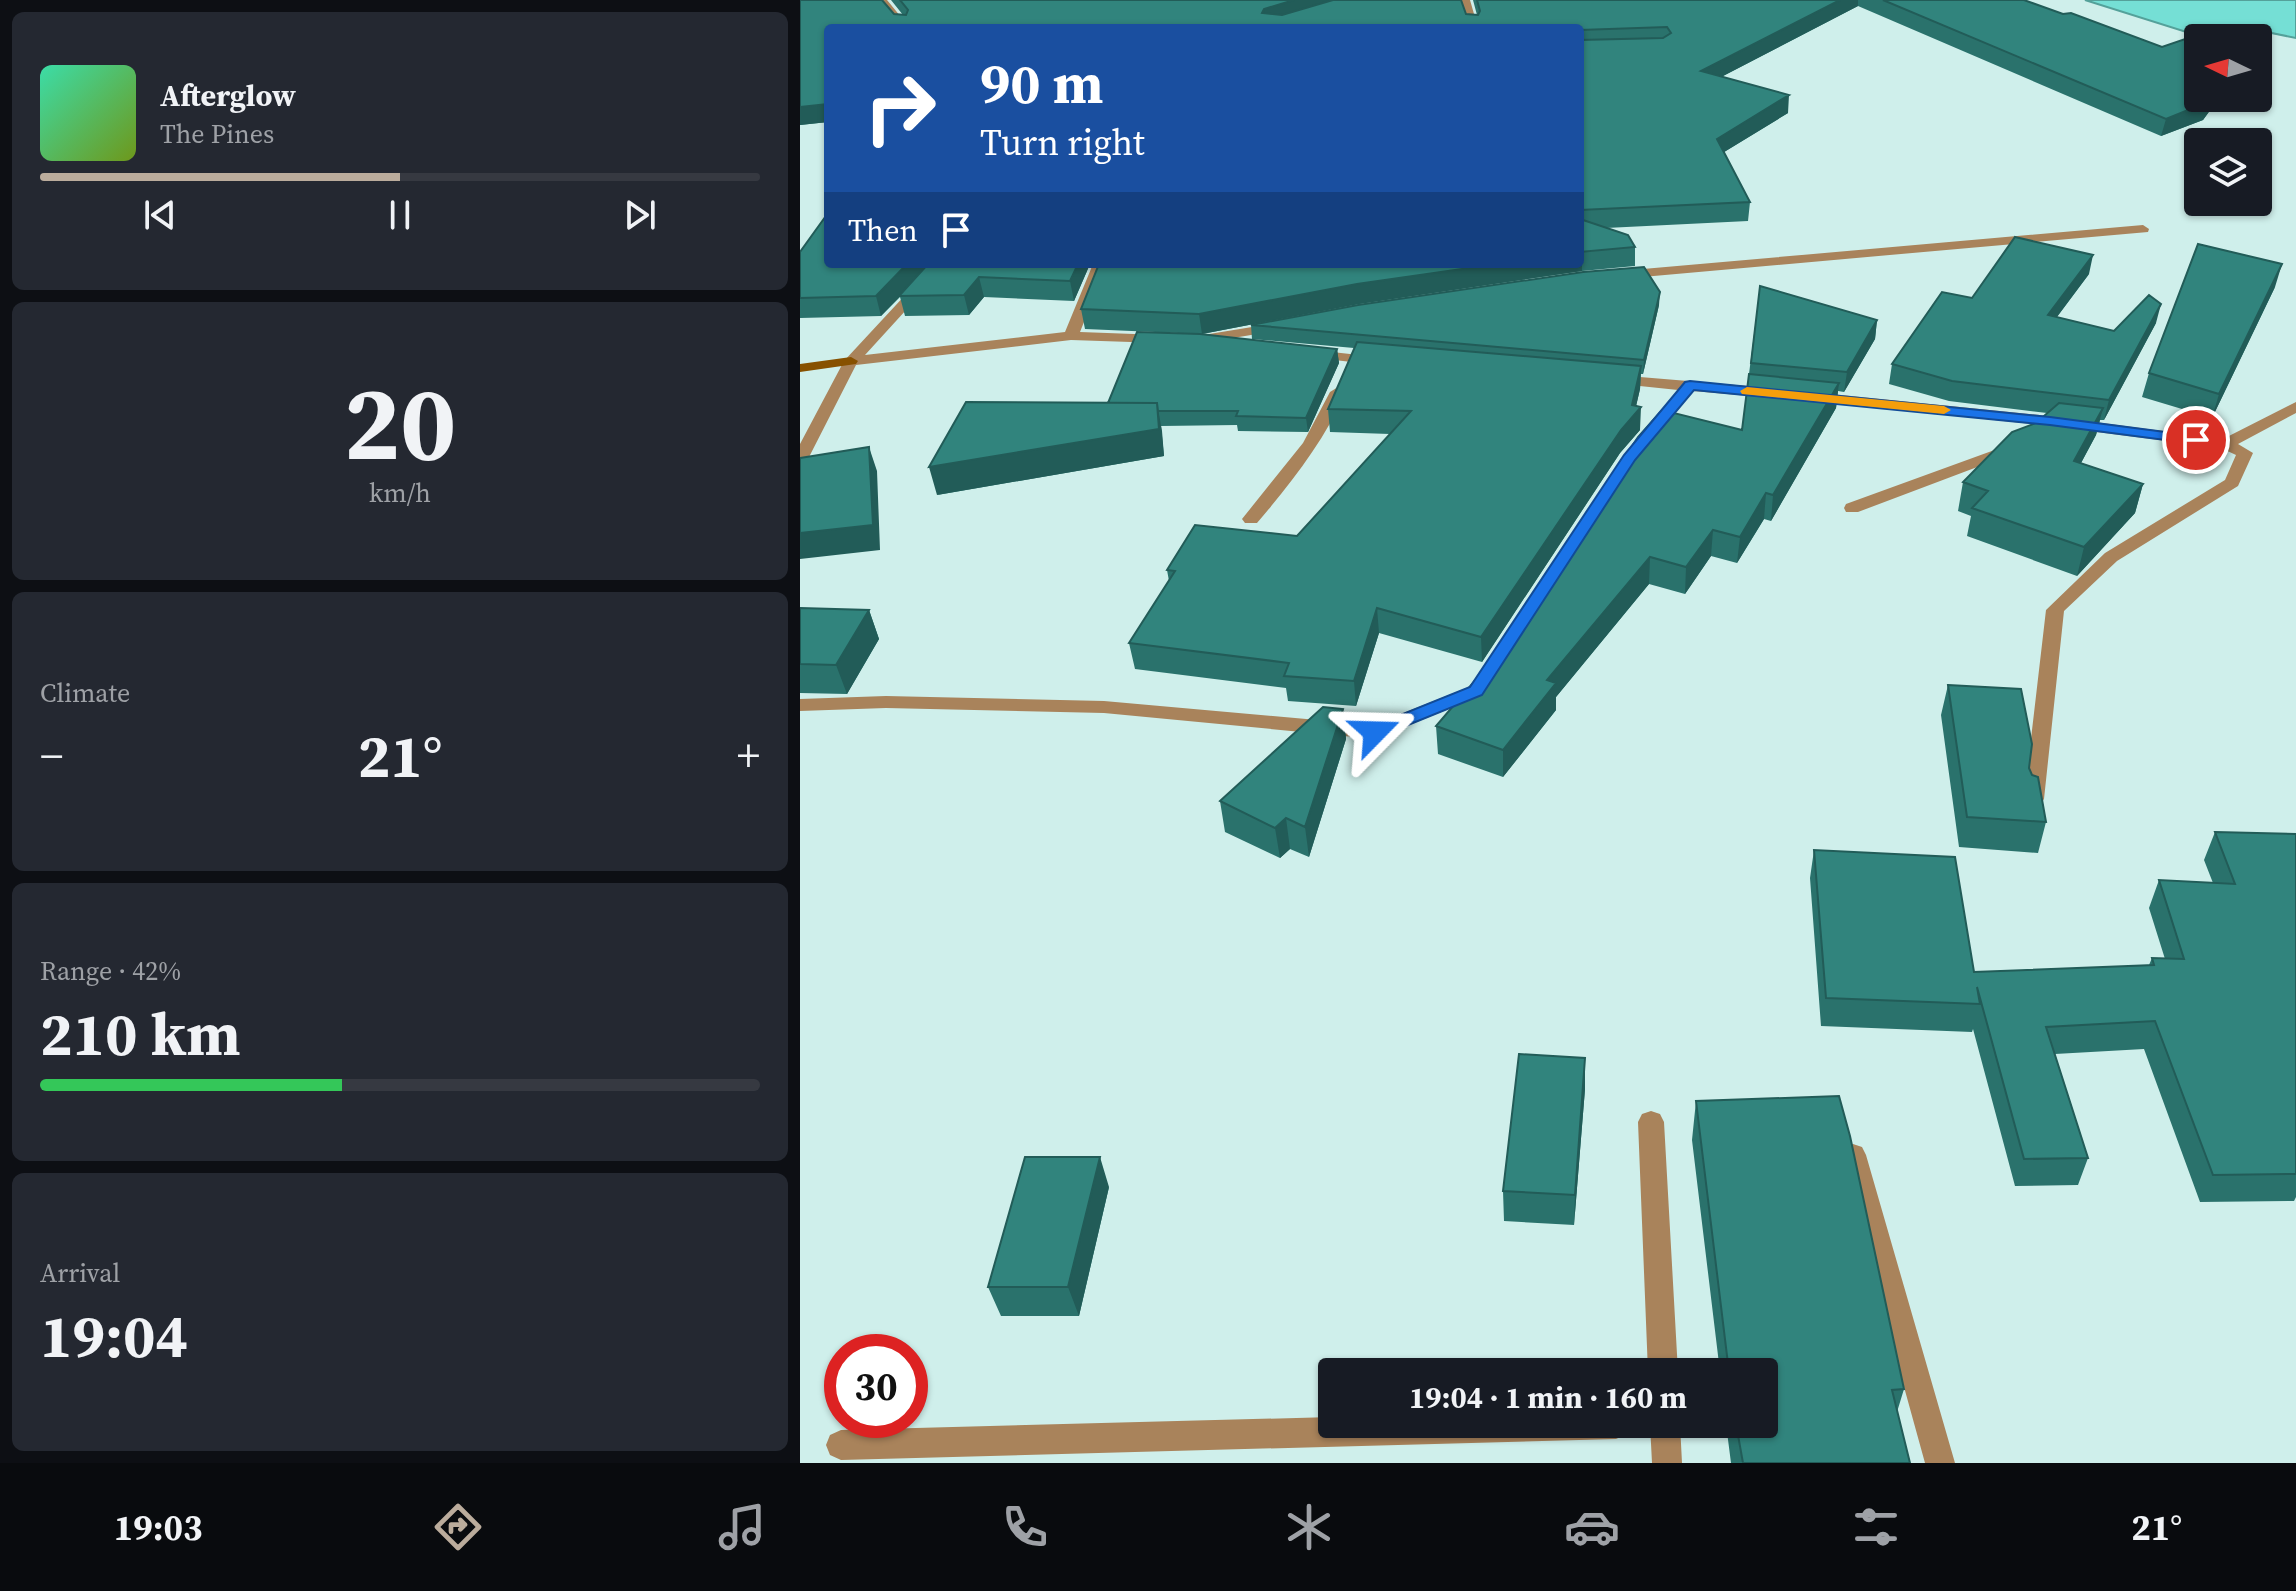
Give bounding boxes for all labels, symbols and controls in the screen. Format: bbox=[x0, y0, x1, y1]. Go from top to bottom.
north arrow bbox=[2184, 24, 2272, 112]
map controls bbox=[2184, 24, 2272, 216]
text: 90 m bbox=[980, 45, 1103, 122]
icon: right bbox=[848, 56, 952, 160]
text: Afterglow bbox=[160, 75, 296, 116]
text: The Pines bbox=[160, 116, 274, 152]
text: Turn right bbox=[980, 118, 1145, 167]
button: layers bbox=[2184, 128, 2272, 216]
icon: previous bbox=[138, 193, 182, 237]
icon: pause bbox=[378, 193, 422, 237]
icon: next bbox=[618, 193, 662, 237]
icon: arrive bbox=[934, 208, 978, 252]
text: Then bbox=[848, 210, 918, 251]
text: 20 bbox=[344, 351, 456, 494]
pin bbox=[2162, 406, 2230, 474]
icon: arrive bbox=[2174, 418, 2218, 462]
text: km/h bbox=[369, 475, 431, 511]
text: Climate bbox=[40, 675, 130, 711]
position arrow bbox=[1333, 690, 1417, 774]
text: 21° bbox=[358, 715, 442, 797]
text: − bbox=[40, 725, 63, 786]
text: + bbox=[737, 725, 760, 786]
text: Range · 42% bbox=[40, 953, 181, 989]
text: 210 km bbox=[40, 993, 241, 1075]
text: Arrival bbox=[40, 1255, 120, 1291]
text: 19:04 bbox=[40, 1295, 188, 1377]
speed limit sign: 30 bbox=[824, 1334, 928, 1438]
text: 19:04 · 1 min · 160 m bbox=[1409, 1377, 1687, 1418]
icon: directions bbox=[430, 1499, 486, 1555]
icon: music bbox=[714, 1499, 770, 1555]
icon: phone bbox=[997, 1499, 1053, 1555]
icon: climate bbox=[1281, 1499, 1337, 1555]
icon: car bbox=[1564, 1499, 1620, 1555]
icon: filters bbox=[1848, 1499, 1904, 1555]
text: 19:03 bbox=[114, 1503, 203, 1552]
text: 21° bbox=[2131, 1503, 2182, 1552]

